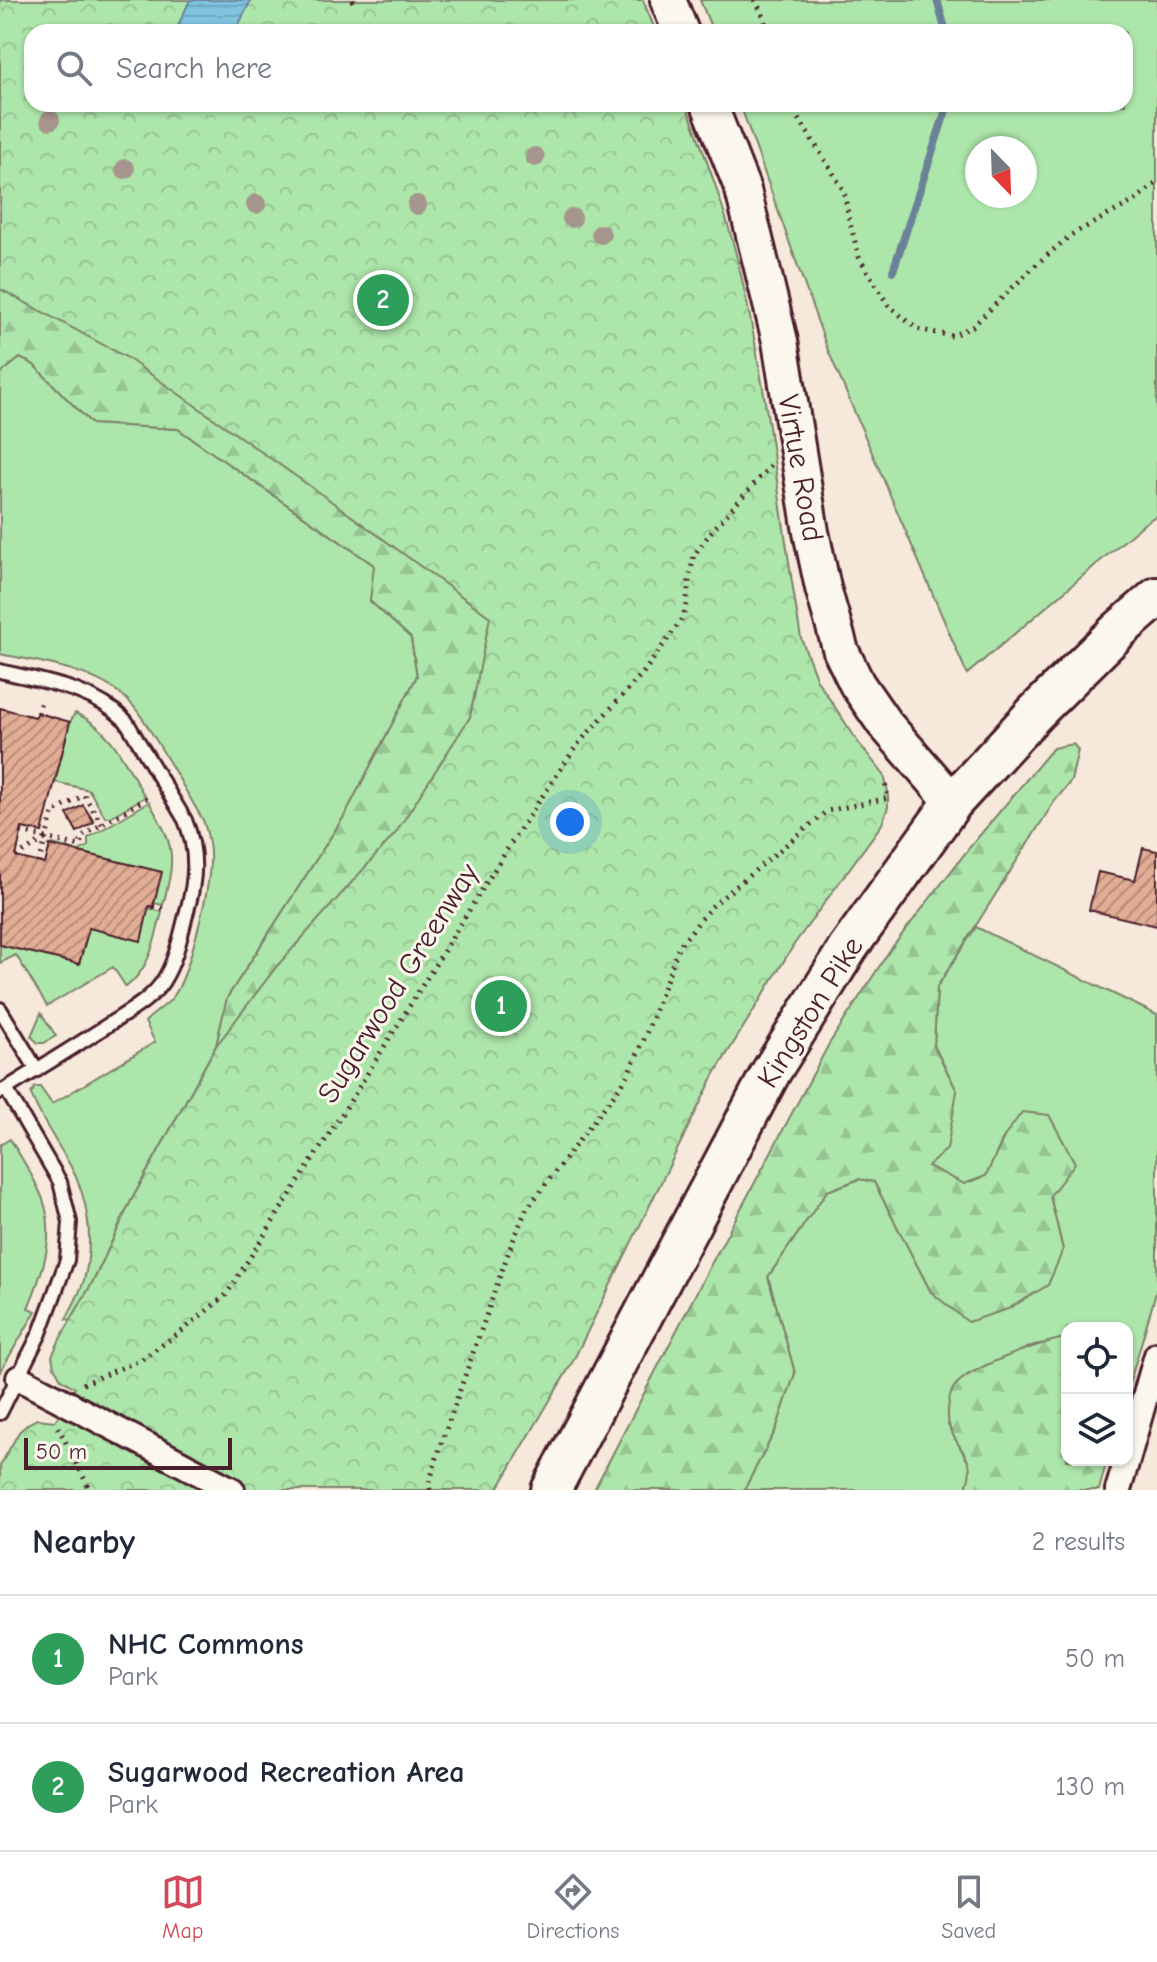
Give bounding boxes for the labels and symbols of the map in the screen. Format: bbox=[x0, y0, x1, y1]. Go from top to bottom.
north arrow bbox=[965, 136, 1037, 208]
pin: 2 bbox=[357, 270, 409, 330]
street label: Virtue Road bbox=[770, 392, 831, 544]
your location bbox=[550, 802, 590, 842]
street label: Sugarwood Greenway bbox=[310, 856, 487, 1110]
street label: Kingston Pike bbox=[750, 930, 871, 1094]
pin: 1 bbox=[475, 976, 527, 1036]
scale bar bbox=[24, 1434, 232, 1470]

